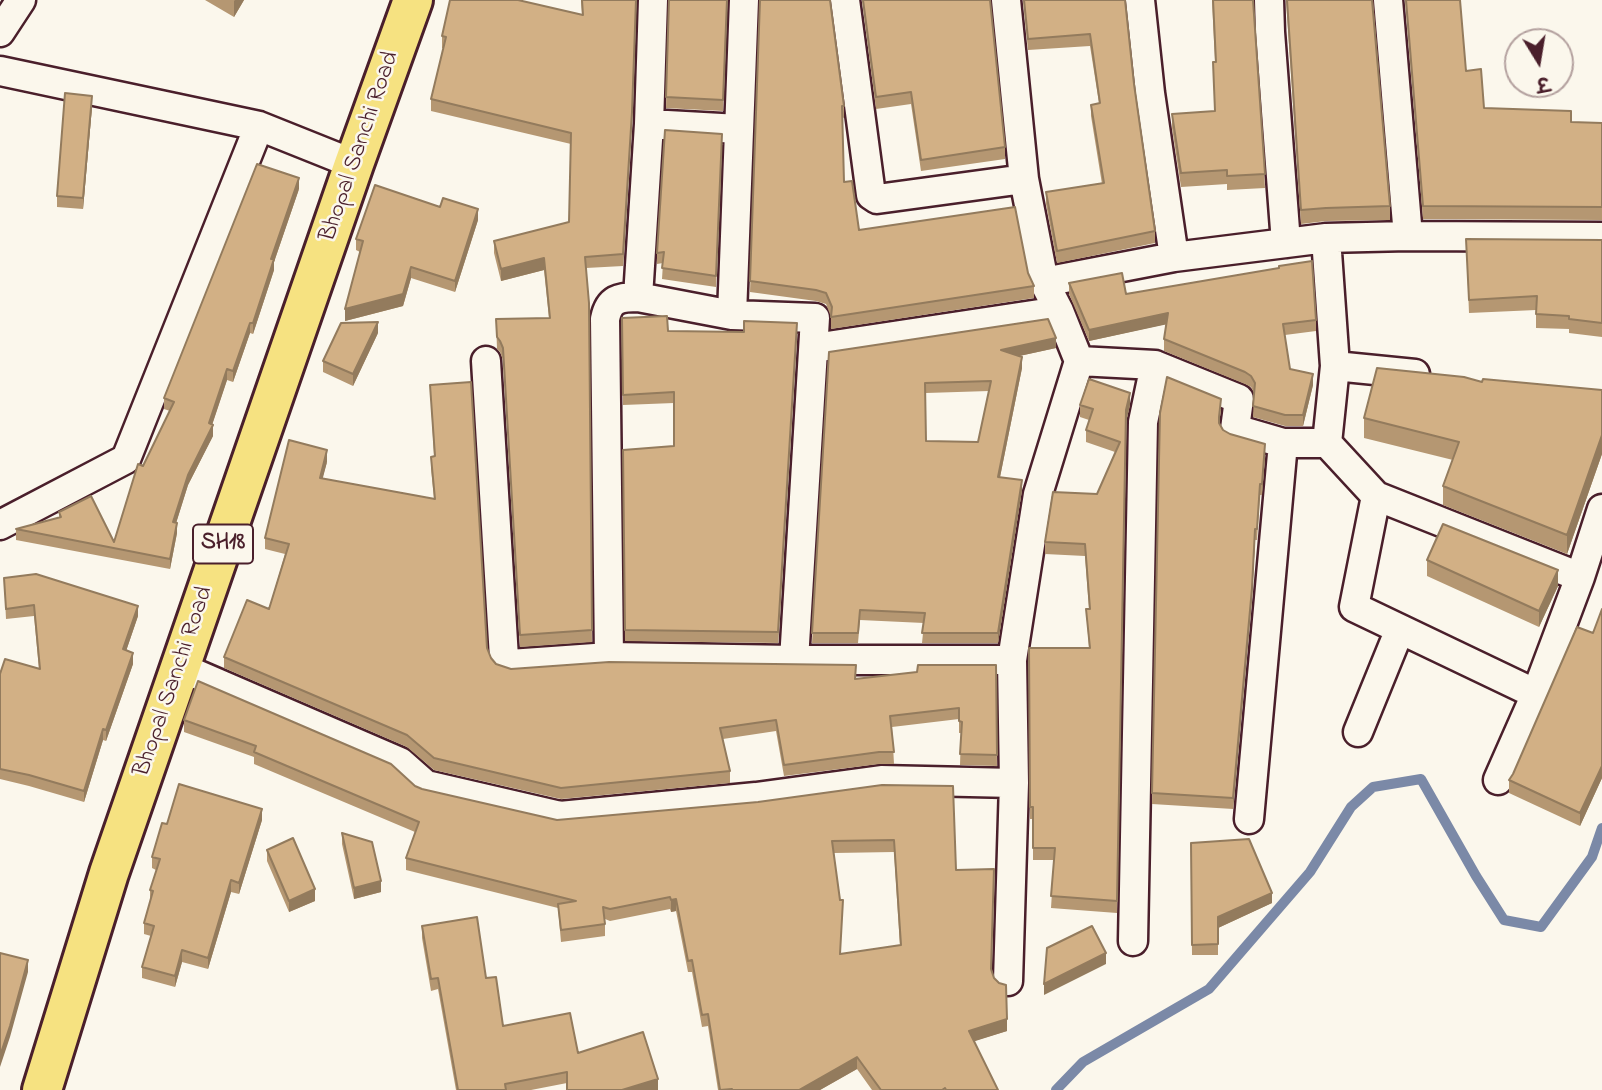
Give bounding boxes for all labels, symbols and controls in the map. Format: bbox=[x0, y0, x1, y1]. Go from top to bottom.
north arrow bbox=[1504, 28, 1574, 98]
street label: Bhopal Sanchi Road bbox=[315, 48, 407, 246]
text: उ bbox=[1534, 68, 1552, 97]
road number: SH18 bbox=[193, 524, 253, 564]
street label: Bhopal Sanchi Road bbox=[129, 583, 221, 781]

